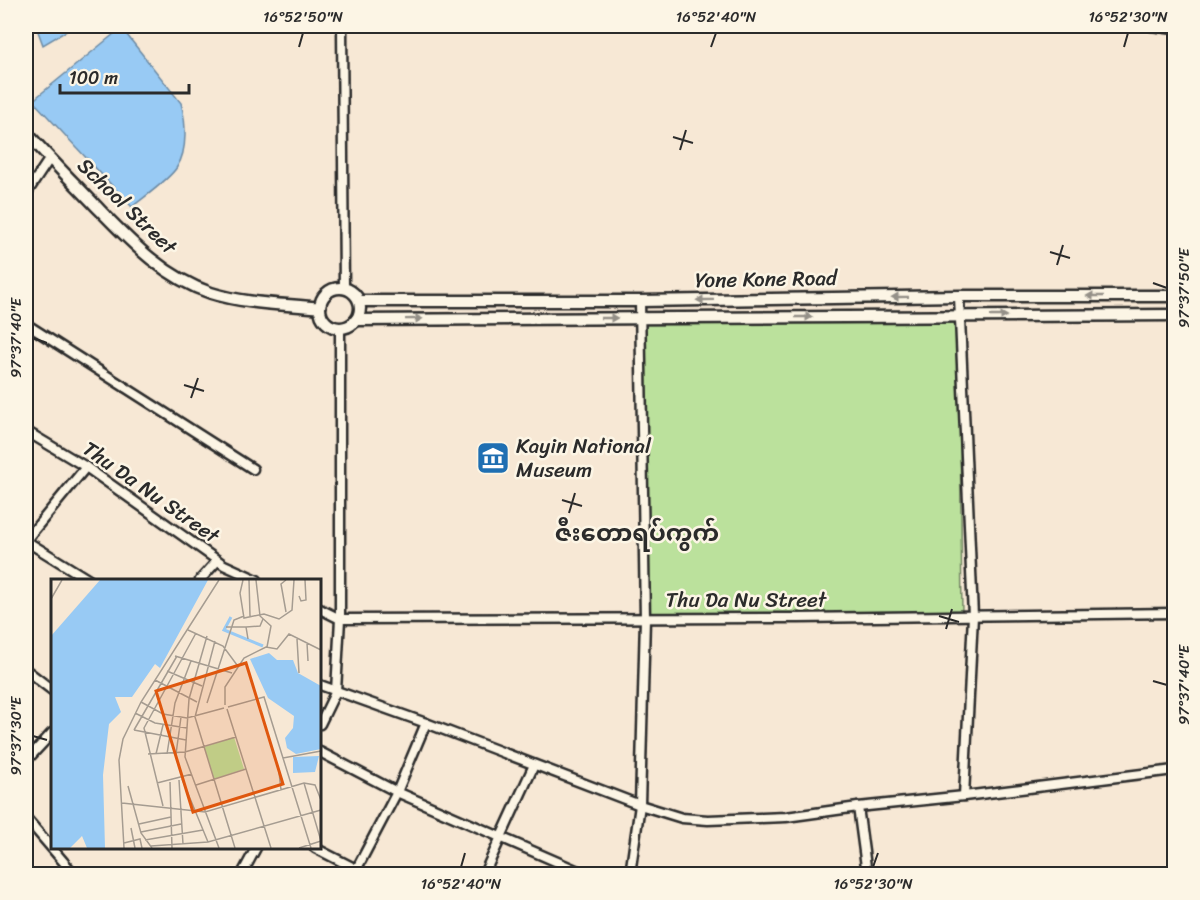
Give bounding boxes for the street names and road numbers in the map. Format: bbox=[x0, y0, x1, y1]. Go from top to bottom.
street label: School Street bbox=[68, 148, 187, 265]
street label: Yone Kone Road bbox=[695, 259, 839, 299]
street label: Thu Da Nu Street bbox=[74, 430, 229, 554]
street label: Thu Da Nu Street bbox=[666, 581, 828, 619]

